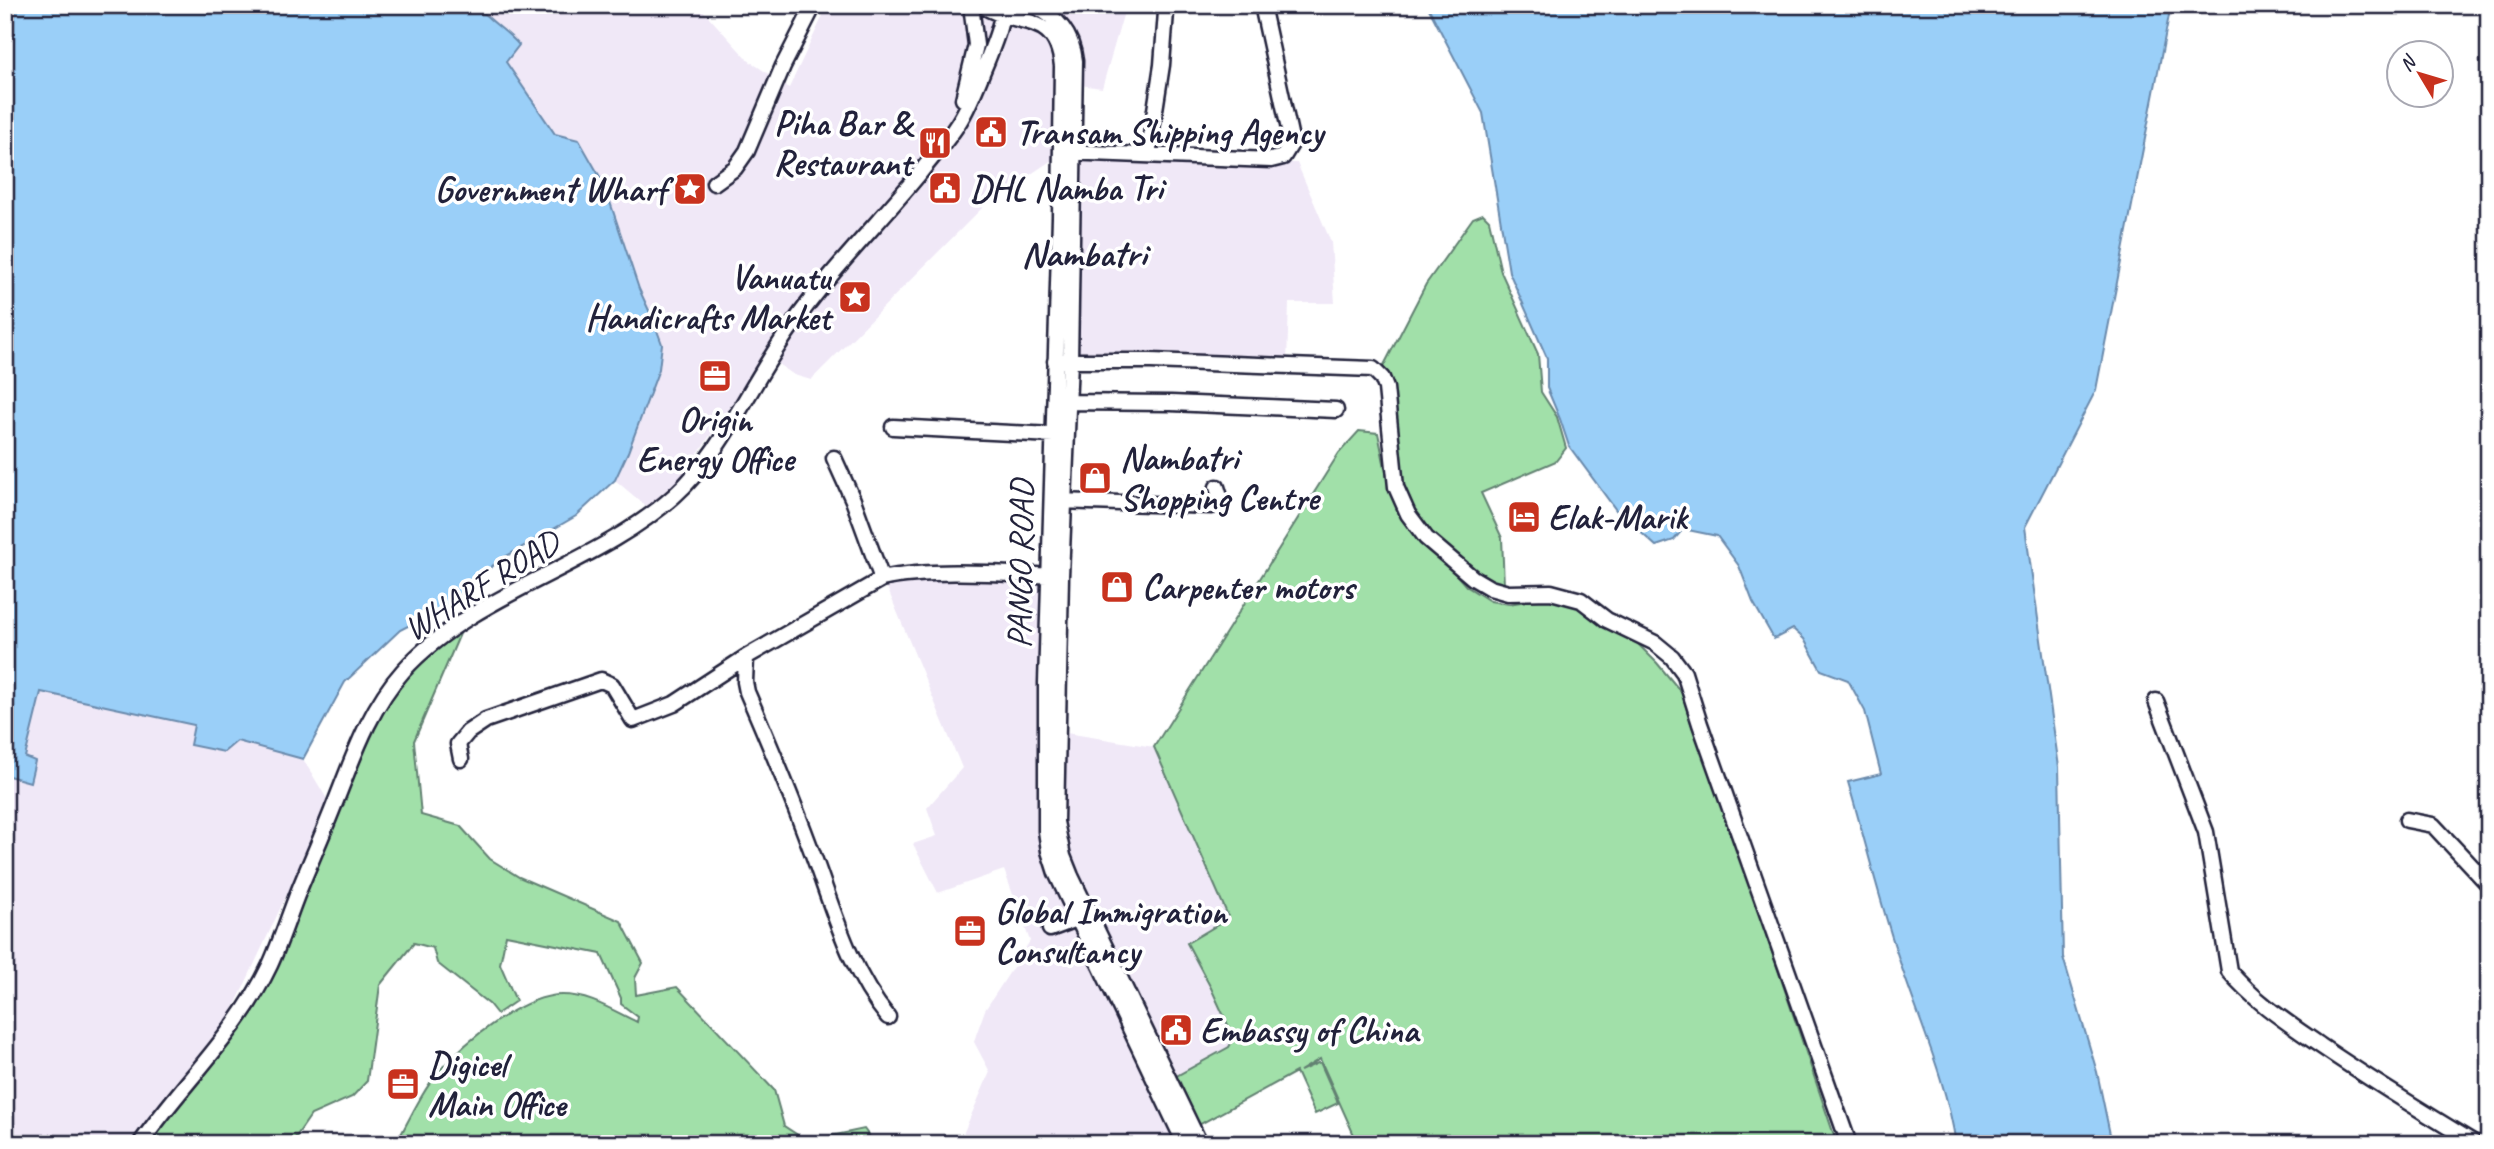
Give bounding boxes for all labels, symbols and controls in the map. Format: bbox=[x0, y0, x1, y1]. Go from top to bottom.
north arrow bbox=[2386, 38, 2456, 108]
text: N bbox=[2394, 50, 2422, 76]
place label: Piha Bar & Restaurant bbox=[774, 101, 915, 186]
place label: Transam Shipping Agency bbox=[1016, 110, 1326, 155]
public building icon: Transam Shipping Agency bbox=[972, 113, 1010, 151]
restaurant icon: Piha Bar & Restaurant bbox=[916, 124, 954, 162]
place label: DHL Namba Tri bbox=[970, 166, 1168, 211]
place label: Government Wharf bbox=[435, 167, 674, 212]
public building icon: DHL Namba Tri bbox=[926, 169, 964, 207]
place icon: Government Wharf bbox=[671, 170, 709, 208]
district label: Nambatri bbox=[1022, 230, 1151, 277]
place label: Vanuatu Handicrafts Market bbox=[585, 255, 834, 340]
place icon: Vanuatu Handicrafts Market bbox=[836, 278, 874, 316]
office icon: Origin Energy Office bbox=[696, 357, 734, 395]
place label: Origin Energy Office bbox=[636, 397, 797, 482]
place label: Nambatri Shopping Centre bbox=[1120, 436, 1321, 521]
shop icon: Nambatri Shopping Centre bbox=[1076, 459, 1114, 497]
street label: PANGO ROAD bbox=[997, 476, 1045, 649]
place label: Elak-Marik bbox=[1548, 495, 1690, 540]
hotel icon: Elak-Marik bbox=[1505, 498, 1543, 536]
street label: WHARF ROAD bbox=[395, 518, 570, 651]
place label: Carpenter motors bbox=[1142, 565, 1358, 610]
shop icon: Carpenter motors bbox=[1098, 568, 1136, 606]
place label: Global Immigration Consultancy bbox=[995, 889, 1229, 974]
office icon: Global Immigration Consultancy bbox=[951, 912, 989, 950]
place label: Embassy of China bbox=[1200, 1008, 1421, 1053]
public building icon: Embassy of China bbox=[1157, 1011, 1195, 1049]
place label: Digicel Main Office bbox=[428, 1042, 568, 1127]
office icon: Digicel Main Office bbox=[384, 1065, 422, 1103]

